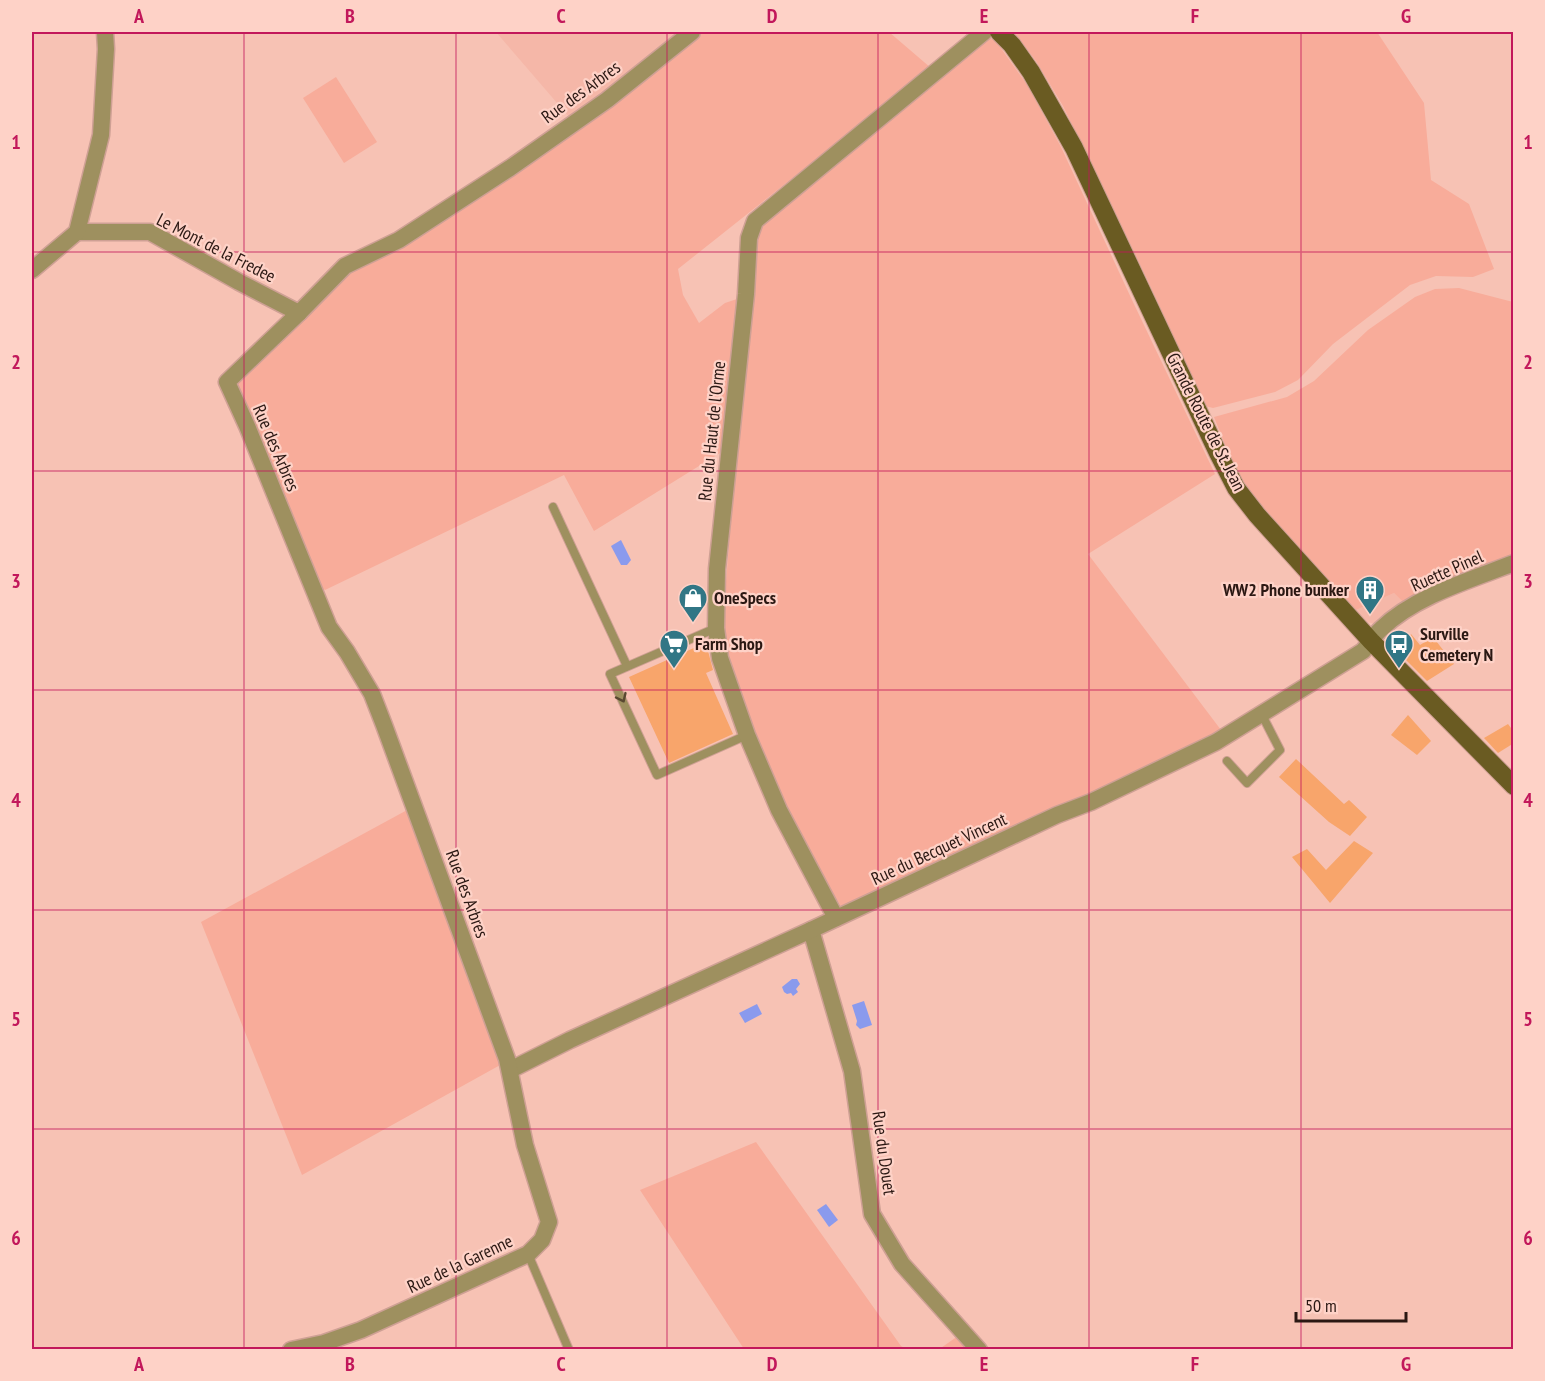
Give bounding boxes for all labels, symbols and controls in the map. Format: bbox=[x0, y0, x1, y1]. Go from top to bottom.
text: A bbox=[133, 3, 145, 29]
text: B bbox=[345, 3, 355, 29]
text: C bbox=[556, 3, 566, 29]
text: D bbox=[767, 3, 778, 29]
text: E bbox=[980, 3, 988, 29]
text: F bbox=[1191, 3, 1199, 29]
text: G bbox=[1401, 3, 1411, 29]
street label: Rue des Arbres bbox=[537, 55, 625, 128]
text: 1 bbox=[11, 129, 21, 155]
text: 1 bbox=[1523, 129, 1533, 155]
street label: Le Mont de la Fredee bbox=[153, 208, 280, 287]
text: 2 bbox=[11, 349, 21, 375]
street label: Grande Route de St. Jean bbox=[1162, 349, 1251, 495]
text: 2 bbox=[1523, 349, 1533, 375]
street label: Rue du Haut de l'Orme bbox=[693, 360, 730, 502]
street label: Rue des Arbres bbox=[248, 401, 305, 495]
street label: Ruette Pinel bbox=[1407, 544, 1487, 597]
text: 3 bbox=[11, 568, 21, 594]
text: 3 bbox=[1523, 568, 1533, 594]
building icon: WW2 Phone bunker bbox=[1354, 574, 1386, 616]
place label: WW2 Phone bunker bbox=[1222, 578, 1350, 601]
shop icon: OneSpecs bbox=[677, 582, 709, 624]
place label: OneSpecs bbox=[714, 586, 776, 609]
place label: Surville Cemetery N bbox=[1420, 622, 1493, 666]
supermarket icon: Farm Shop bbox=[658, 628, 690, 670]
bus stop icon: Surville Cemetery N bbox=[1383, 628, 1415, 670]
place label: Farm Shop bbox=[695, 632, 763, 655]
one-way arrow bbox=[614, 691, 626, 702]
text: 4 bbox=[11, 787, 21, 813]
text: 4 bbox=[1523, 787, 1533, 813]
street label: Rue du Becquet Vincent bbox=[867, 807, 1010, 890]
street label: Rue des Arbres bbox=[441, 847, 494, 941]
text: 5 bbox=[11, 1006, 21, 1032]
text: 5 bbox=[1523, 1006, 1533, 1032]
street label: Rue du Douet bbox=[867, 1109, 902, 1196]
text: 6 bbox=[11, 1225, 21, 1251]
text: 6 bbox=[1523, 1225, 1533, 1251]
street label: Rue de la Garenne bbox=[403, 1229, 516, 1298]
scale bar bbox=[1296, 1285, 1406, 1323]
text: 50 m bbox=[1305, 1294, 1337, 1317]
text: A bbox=[133, 1351, 145, 1377]
text: B bbox=[345, 1351, 355, 1377]
text: C bbox=[556, 1351, 566, 1377]
text: D bbox=[767, 1351, 778, 1377]
text: E bbox=[980, 1351, 988, 1377]
text: F bbox=[1191, 1351, 1199, 1377]
text: G bbox=[1401, 1351, 1411, 1377]

